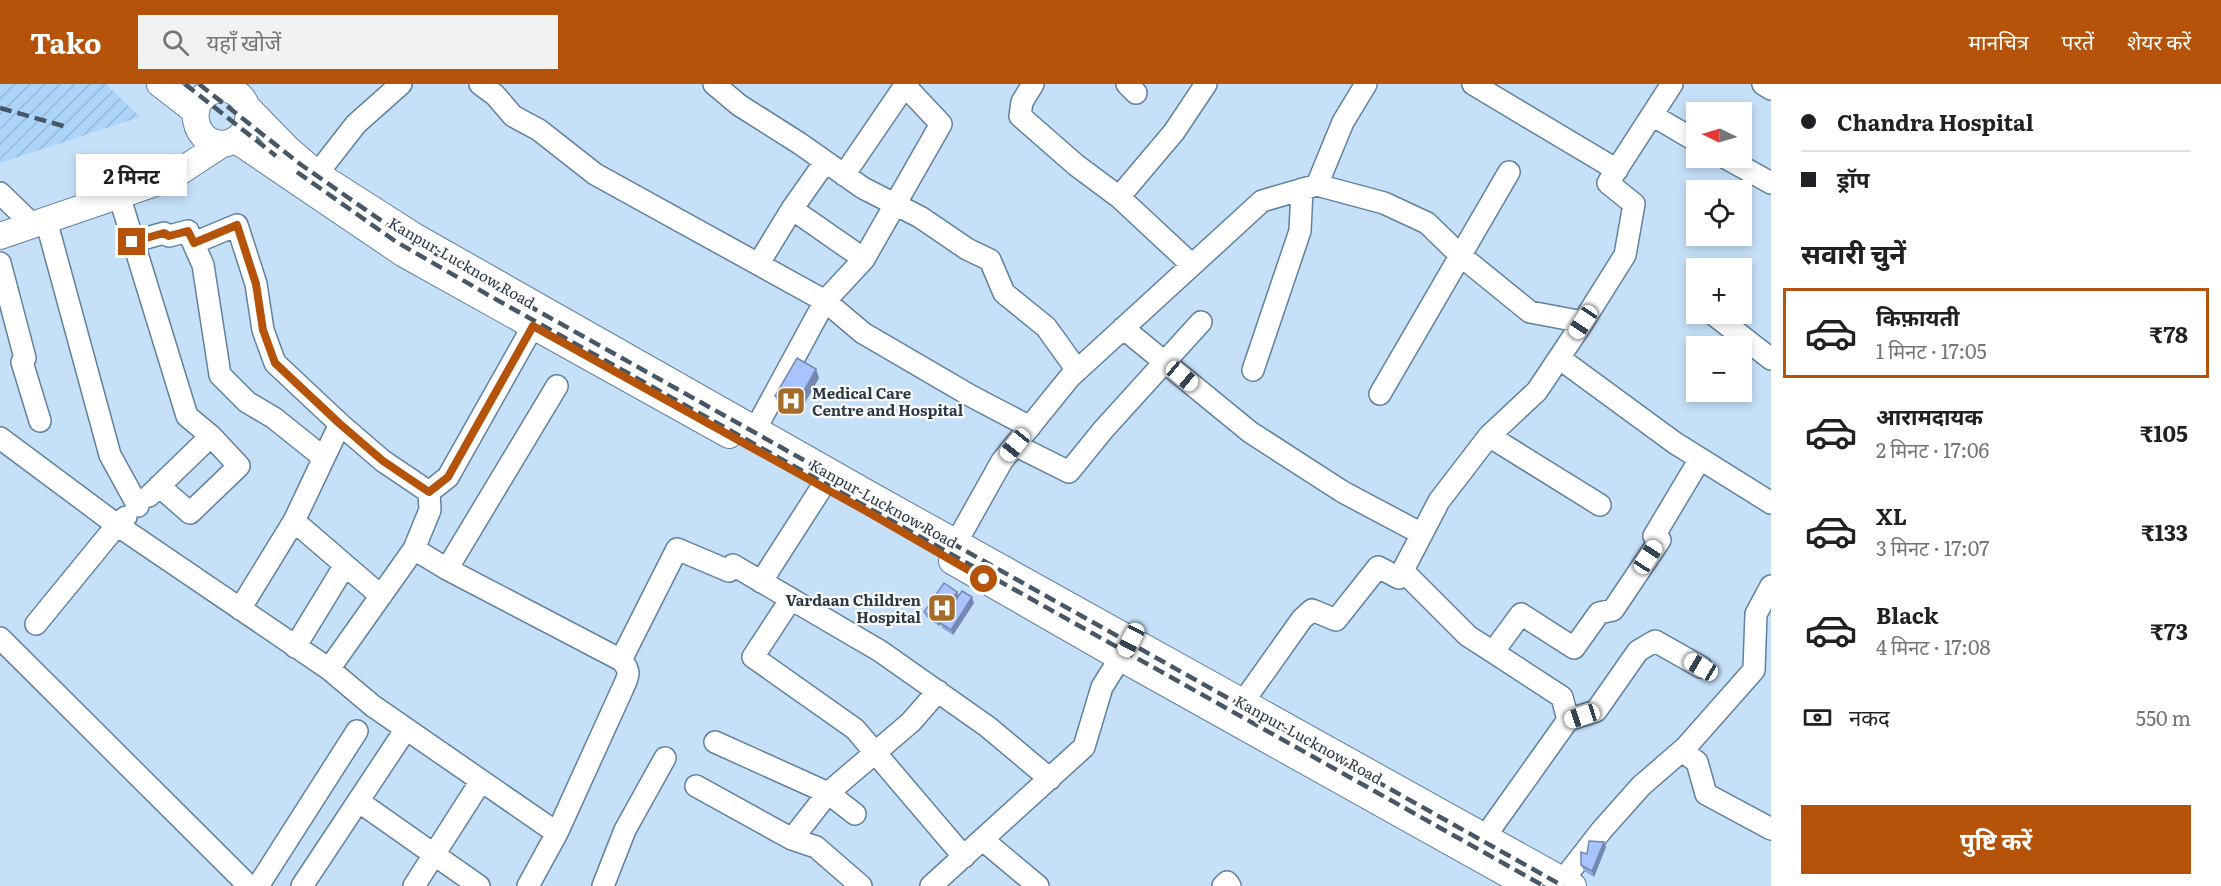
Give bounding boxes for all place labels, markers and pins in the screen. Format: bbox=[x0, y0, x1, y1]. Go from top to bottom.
place label: Medical Care Centre and Hospital bbox=[812, 381, 964, 421]
hospital icon: Medical Care Centre and Hospital bbox=[775, 385, 807, 417]
place label: Vardaan Children Hospital bbox=[786, 588, 922, 628]
hospital icon: Vardaan Children Hospital bbox=[926, 592, 958, 624]

